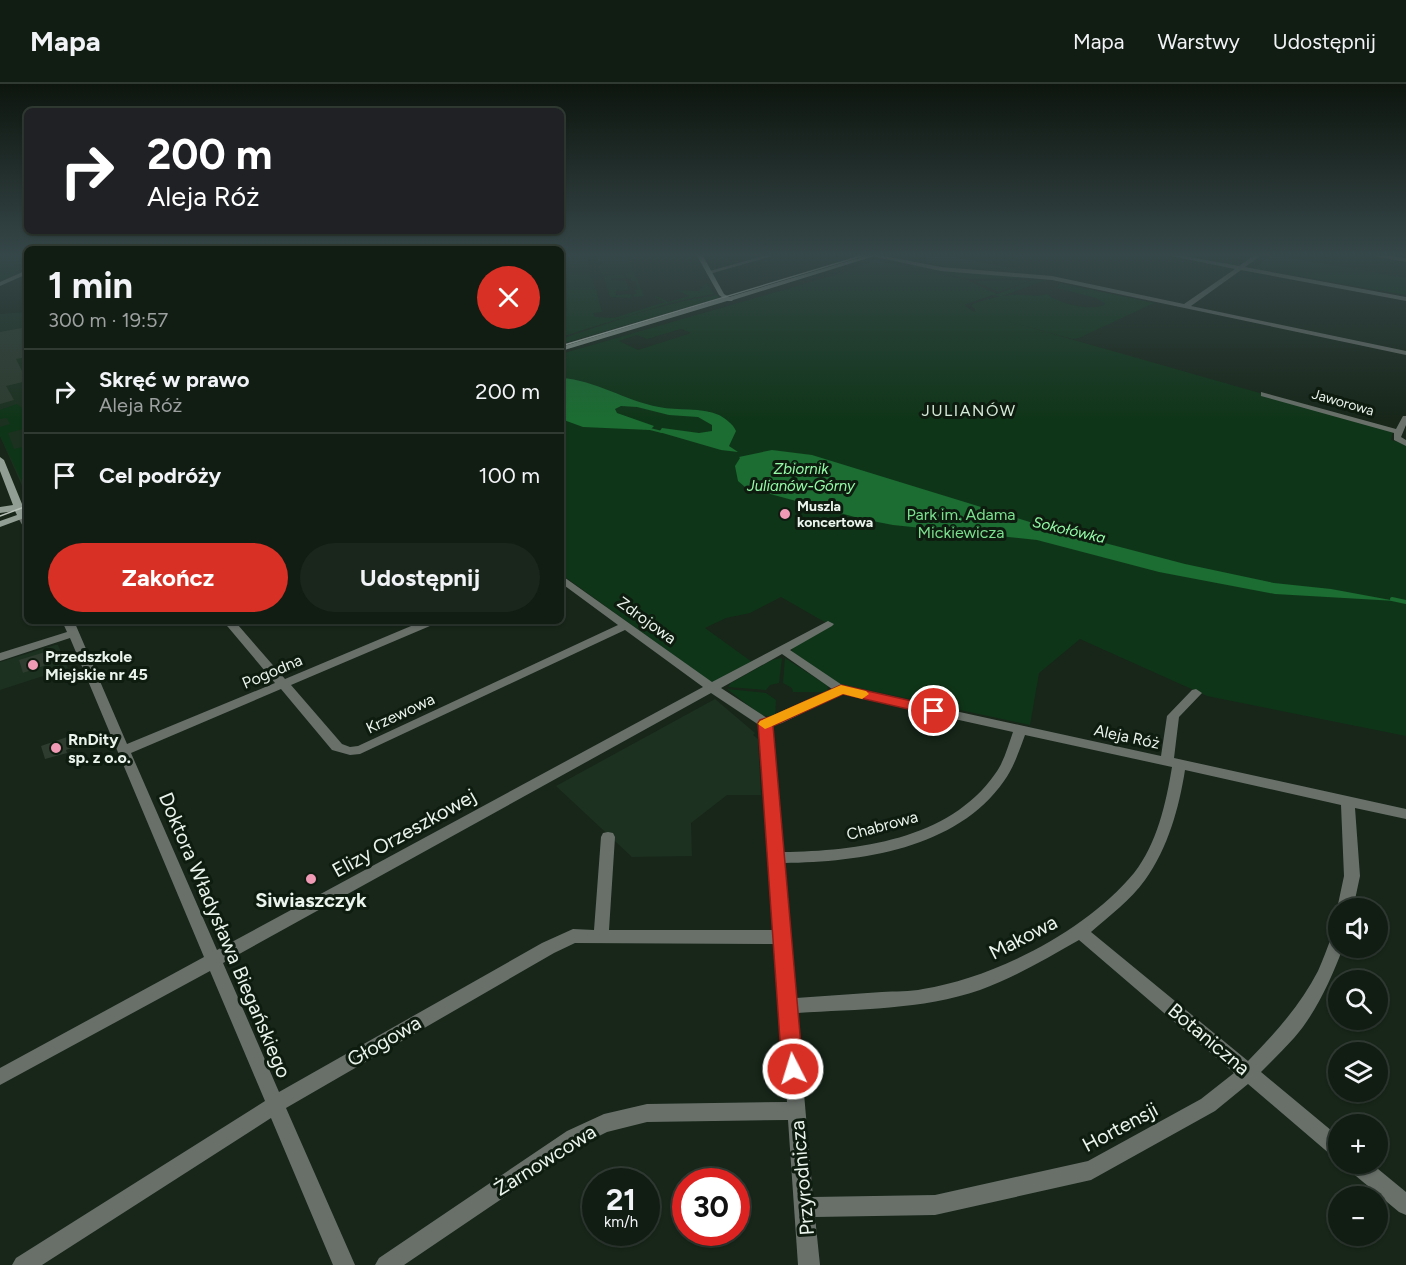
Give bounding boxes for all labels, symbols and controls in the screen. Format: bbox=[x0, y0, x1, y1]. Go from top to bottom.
text: Mapa bbox=[30, 24, 101, 58]
text: Mapa bbox=[1073, 29, 1124, 54]
text: Warstwy bbox=[1157, 29, 1240, 54]
text: Udostępnij bbox=[1273, 29, 1376, 54]
text: 200 m bbox=[147, 129, 272, 180]
icon: right bbox=[48, 132, 126, 210]
text: Aleja Róż bbox=[147, 180, 259, 213]
text: 1 min bbox=[48, 264, 133, 307]
button: close bbox=[477, 266, 540, 329]
text: 300 m · 19:57 bbox=[48, 308, 168, 332]
text: Skręć w prawo bbox=[99, 366, 249, 393]
icon: right bbox=[48, 375, 81, 408]
text: 200 m bbox=[475, 378, 540, 405]
street label: Jaworowa bbox=[1310, 386, 1376, 419]
text: Aleja Róż bbox=[99, 393, 182, 417]
district label: JULIANÓW bbox=[921, 401, 1017, 420]
icon: arrive bbox=[48, 459, 81, 492]
water label: Zbiornik Julianów-Górny bbox=[746, 460, 856, 495]
text: Cel podróży bbox=[99, 462, 221, 489]
text: 100 m bbox=[479, 462, 540, 489]
place label: Muszla koncertowa bbox=[797, 498, 873, 531]
park label: Park im. Adama Mickiewicza bbox=[906, 505, 1016, 542]
marker: Muszla koncertowa bbox=[778, 507, 792, 521]
water label: Sokołówka bbox=[1031, 513, 1107, 547]
button: Zakończ bbox=[48, 543, 288, 612]
button: Udostępnij bbox=[300, 543, 540, 612]
street label: Zdrojowa bbox=[614, 593, 680, 648]
place label: Przedszkole Miejskie nr 45 bbox=[45, 647, 148, 684]
street label: Pogodna bbox=[239, 650, 305, 693]
marker: Przedszkole Miejskie nr 45 bbox=[26, 658, 40, 672]
pin bbox=[908, 685, 959, 736]
street label: Krzewowa bbox=[363, 689, 438, 738]
icon: arrive bbox=[917, 694, 950, 727]
street label: Aleja Róż bbox=[1092, 720, 1162, 753]
place label: RnDity sp. z o.o. bbox=[68, 730, 131, 767]
marker: RnDity sp. z o.o. bbox=[49, 741, 63, 755]
street label: Elizy Orzeszkowej bbox=[328, 784, 480, 882]
street label: Doktora Władysława Biegańskiego bbox=[154, 789, 296, 1081]
street label: Chabrowa bbox=[844, 807, 920, 844]
marker: Siwiaszczyk bbox=[304, 872, 318, 886]
place label: Siwiaszczyk bbox=[255, 888, 367, 912]
map controls bbox=[1328, 898, 1388, 1246]
button: sound bbox=[1328, 898, 1388, 958]
street label: Makowa bbox=[985, 910, 1061, 964]
button: search bbox=[1328, 970, 1388, 1030]
street label: Botaniczna bbox=[1163, 998, 1255, 1080]
street label: Głogowa bbox=[343, 1010, 425, 1072]
position arrow bbox=[761, 1037, 825, 1101]
button: layers bbox=[1328, 1042, 1388, 1102]
street label: Hortensji bbox=[1078, 1097, 1162, 1157]
button: + bbox=[1328, 1114, 1388, 1174]
street label: Żarnowcowa bbox=[490, 1119, 600, 1201]
street label: Przyrodnicza bbox=[785, 1120, 819, 1236]
speed limit sign: 30 bbox=[672, 1168, 750, 1246]
text: 21 bbox=[606, 1181, 636, 1218]
button: − bbox=[1328, 1186, 1388, 1246]
text: km/h bbox=[604, 1213, 638, 1231]

